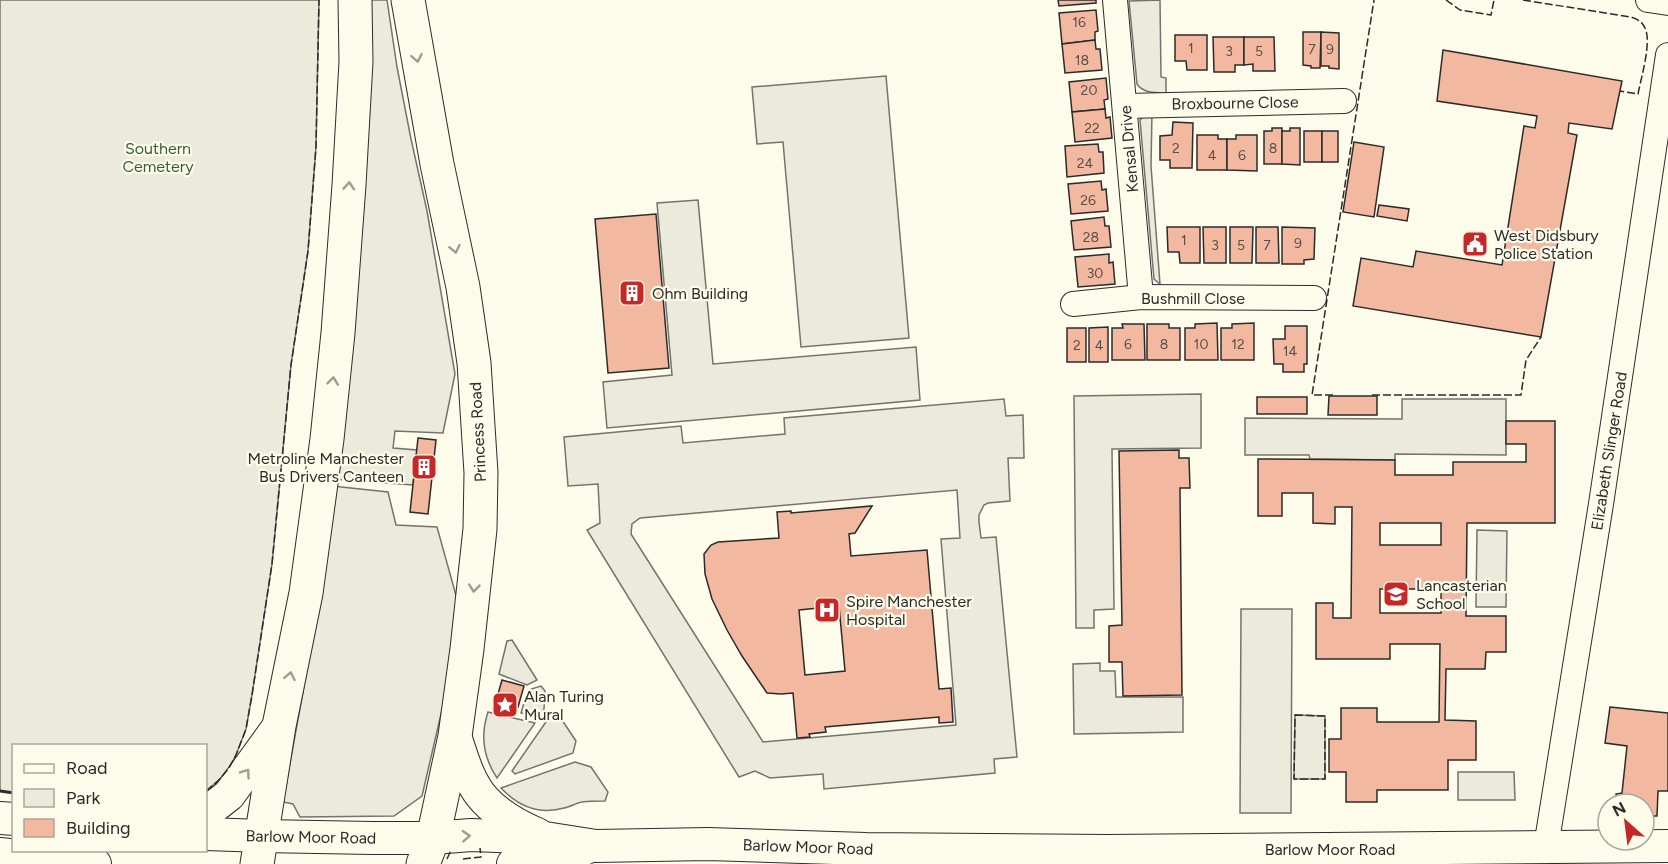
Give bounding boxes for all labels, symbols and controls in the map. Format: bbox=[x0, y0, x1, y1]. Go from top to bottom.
house number: 16 bbox=[1072, 14, 1086, 31]
house number: 1 bbox=[1188, 40, 1194, 57]
house number: 7 bbox=[1308, 41, 1316, 58]
house number: 9 bbox=[1326, 41, 1334, 58]
house number: 3 bbox=[1225, 43, 1233, 60]
house number: 5 bbox=[1255, 43, 1263, 60]
one-way arrow bbox=[410, 52, 423, 62]
house number: 18 bbox=[1075, 52, 1089, 69]
house number: 20 bbox=[1081, 82, 1097, 99]
street label: Broxbourne Close bbox=[1171, 92, 1299, 114]
street label: Kensal Drive bbox=[1116, 104, 1142, 193]
house number: 22 bbox=[1084, 120, 1100, 137]
park label: Southern Cemetery bbox=[122, 139, 194, 176]
house number: 2 bbox=[1172, 140, 1180, 157]
house number: 8 bbox=[1269, 140, 1277, 157]
house number: 4 bbox=[1208, 147, 1217, 164]
house number: 6 bbox=[1238, 147, 1246, 164]
house number: 24 bbox=[1077, 155, 1094, 172]
one-way arrow bbox=[342, 182, 355, 191]
house number: 26 bbox=[1080, 192, 1096, 209]
place label: West Didsbury Police Station bbox=[1494, 226, 1599, 263]
house number: 28 bbox=[1083, 229, 1099, 246]
public building icon: West Didsbury Police Station bbox=[1460, 229, 1490, 259]
house number: 1 bbox=[1181, 232, 1187, 249]
house number: 9 bbox=[1294, 235, 1302, 252]
house number: 3 bbox=[1211, 237, 1219, 254]
house number: 5 bbox=[1237, 237, 1245, 254]
house number: 7 bbox=[1263, 237, 1271, 254]
one-way arrow bbox=[448, 244, 461, 254]
house number: 30 bbox=[1087, 265, 1103, 282]
building icon: Ohm Building bbox=[617, 278, 647, 308]
place label: Ohm Building bbox=[652, 284, 748, 303]
street label: Bushmill Close bbox=[1141, 289, 1245, 308]
house number: 6 bbox=[1124, 336, 1132, 353]
house number: 8 bbox=[1160, 336, 1168, 353]
house number: 10 bbox=[1194, 336, 1208, 353]
house number: 12 bbox=[1231, 336, 1245, 353]
house number: 2 bbox=[1073, 337, 1081, 354]
house number: 4 bbox=[1095, 337, 1104, 354]
house number: 14 bbox=[1283, 343, 1298, 360]
street label: Elizabeth Slinger Road bbox=[1587, 370, 1631, 532]
one-way arrow bbox=[326, 376, 339, 385]
street label: Princess Road bbox=[466, 381, 490, 483]
place label: Metroline Manchester Bus Drivers Canteen bbox=[248, 449, 405, 486]
building icon: Metroline Manchester Bus Drivers Canteen bbox=[409, 452, 439, 482]
place label: Lancasterian School bbox=[1416, 576, 1507, 613]
school or university icon: Lancasterian School bbox=[1381, 579, 1411, 609]
one-way arrow bbox=[468, 583, 480, 592]
place label: Spire Manchester Hospital bbox=[846, 592, 972, 629]
hospital icon: Spire Manchester Hospital bbox=[812, 595, 842, 625]
one-way arrow bbox=[282, 671, 295, 681]
place label: Alan Turing Mural bbox=[524, 687, 604, 724]
place icon: Alan Turing Mural bbox=[490, 690, 520, 720]
legend bbox=[12, 744, 207, 852]
text: Road bbox=[66, 757, 107, 779]
one-way arrow bbox=[239, 769, 250, 780]
text: Park bbox=[66, 787, 101, 809]
north arrow bbox=[1596, 792, 1656, 852]
text: N bbox=[1609, 798, 1629, 820]
text: Building bbox=[66, 817, 131, 839]
street label: Barlow Moor Road bbox=[245, 826, 377, 848]
one-way arrow bbox=[462, 829, 471, 842]
street label: Barlow Moor Road bbox=[742, 835, 874, 859]
street label: Barlow Moor Road bbox=[1265, 840, 1395, 859]

